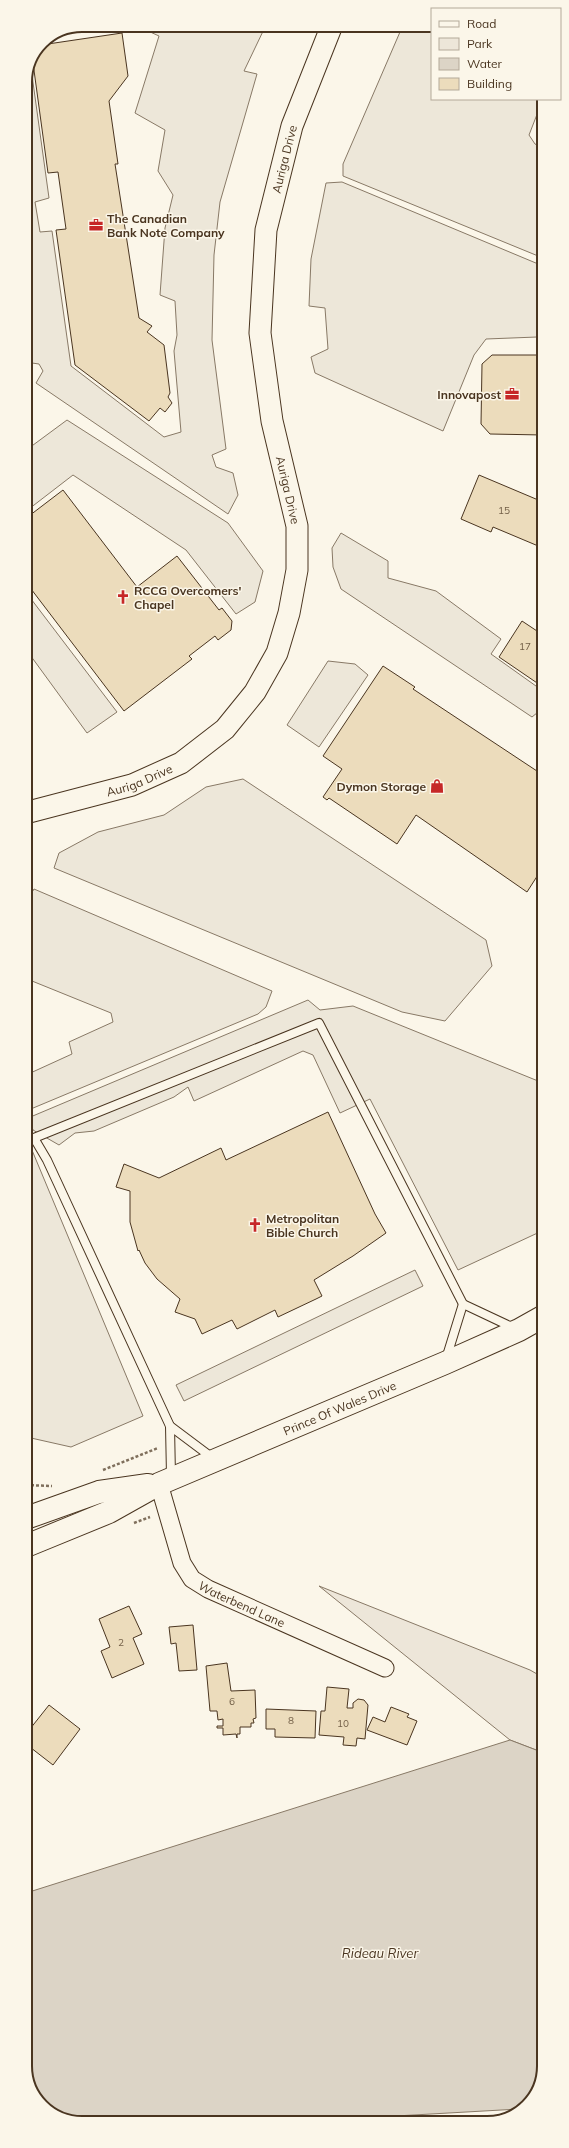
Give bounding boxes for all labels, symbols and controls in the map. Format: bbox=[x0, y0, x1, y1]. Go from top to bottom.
legend bbox=[431, 8, 561, 100]
text: Road bbox=[467, 16, 496, 31]
text: Park bbox=[467, 36, 493, 51]
text: Water bbox=[467, 56, 503, 71]
text: Building bbox=[467, 76, 512, 91]
street label: Auriga Drive bbox=[268, 123, 299, 195]
place label: The Canadian Bank Note Company bbox=[107, 211, 225, 240]
office icon: The Canadian Bank Note Company bbox=[88, 217, 104, 233]
office icon: Innovapost bbox=[504, 386, 520, 402]
place label: Innovapost bbox=[437, 387, 501, 402]
street label: Auriga Drive bbox=[273, 454, 303, 526]
house number: 15 bbox=[498, 504, 510, 517]
place label: RCCG Overcomers' Chapel bbox=[134, 583, 242, 612]
church icon: RCCG Overcomers' Chapel bbox=[115, 589, 131, 605]
house number: 17 bbox=[519, 640, 531, 653]
street label: Auriga Drive bbox=[105, 760, 174, 799]
shop icon: Dymon Storage bbox=[429, 778, 445, 794]
place label: Dymon Storage bbox=[337, 779, 426, 794]
place label: Metropolitan Bible Church bbox=[266, 1211, 339, 1240]
church icon: Metropolitan Bible Church bbox=[247, 1217, 263, 1233]
street label: Prince Of Wales Drive bbox=[281, 1377, 398, 1438]
street label: Waterbend Lane bbox=[196, 1578, 287, 1630]
house number: 2 bbox=[118, 1636, 124, 1649]
house number: 6 bbox=[229, 1695, 235, 1708]
house number: 8 bbox=[288, 1714, 294, 1727]
house number: 10 bbox=[337, 1717, 349, 1730]
water label: Rideau River bbox=[342, 1945, 419, 1961]

